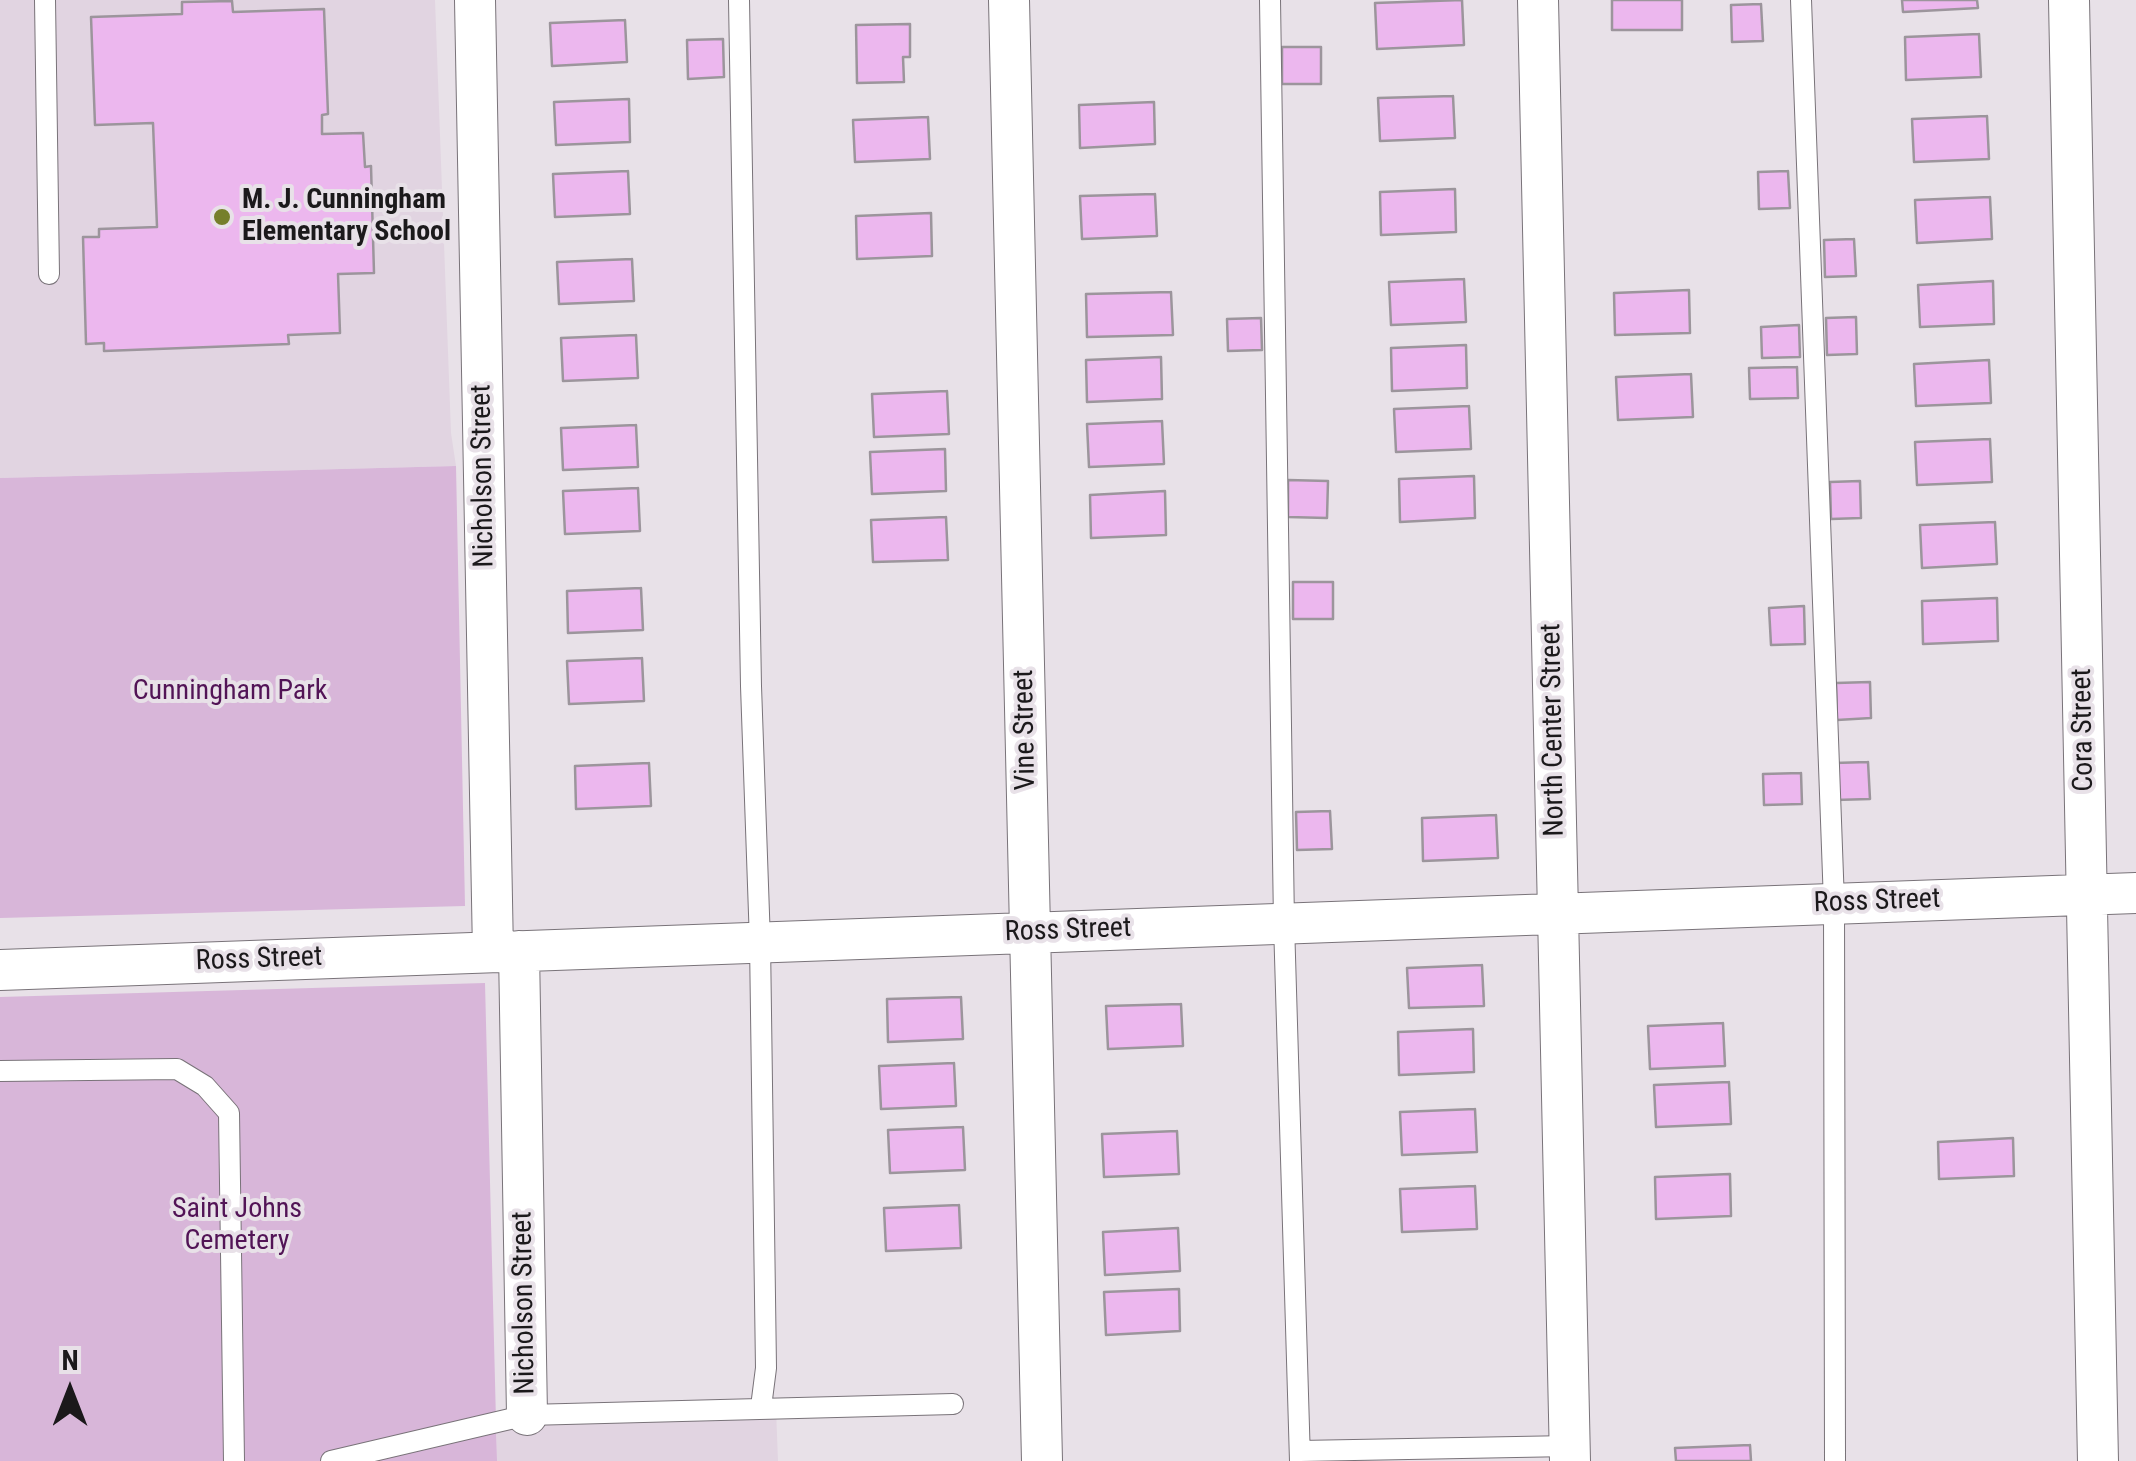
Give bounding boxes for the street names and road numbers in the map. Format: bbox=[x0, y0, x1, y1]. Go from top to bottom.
street label: Nicholson Street bbox=[466, 384, 502, 568]
street label: North Center Street bbox=[1535, 623, 1573, 837]
street label: Cora Street bbox=[2066, 668, 2102, 792]
street label: Vine Street bbox=[1008, 669, 1044, 791]
street label: Ross Street bbox=[1813, 883, 1941, 921]
street label: Ross Street bbox=[1004, 912, 1132, 950]
street label: Ross Street bbox=[195, 941, 323, 979]
street label: Nicholson Street bbox=[507, 1211, 543, 1395]

